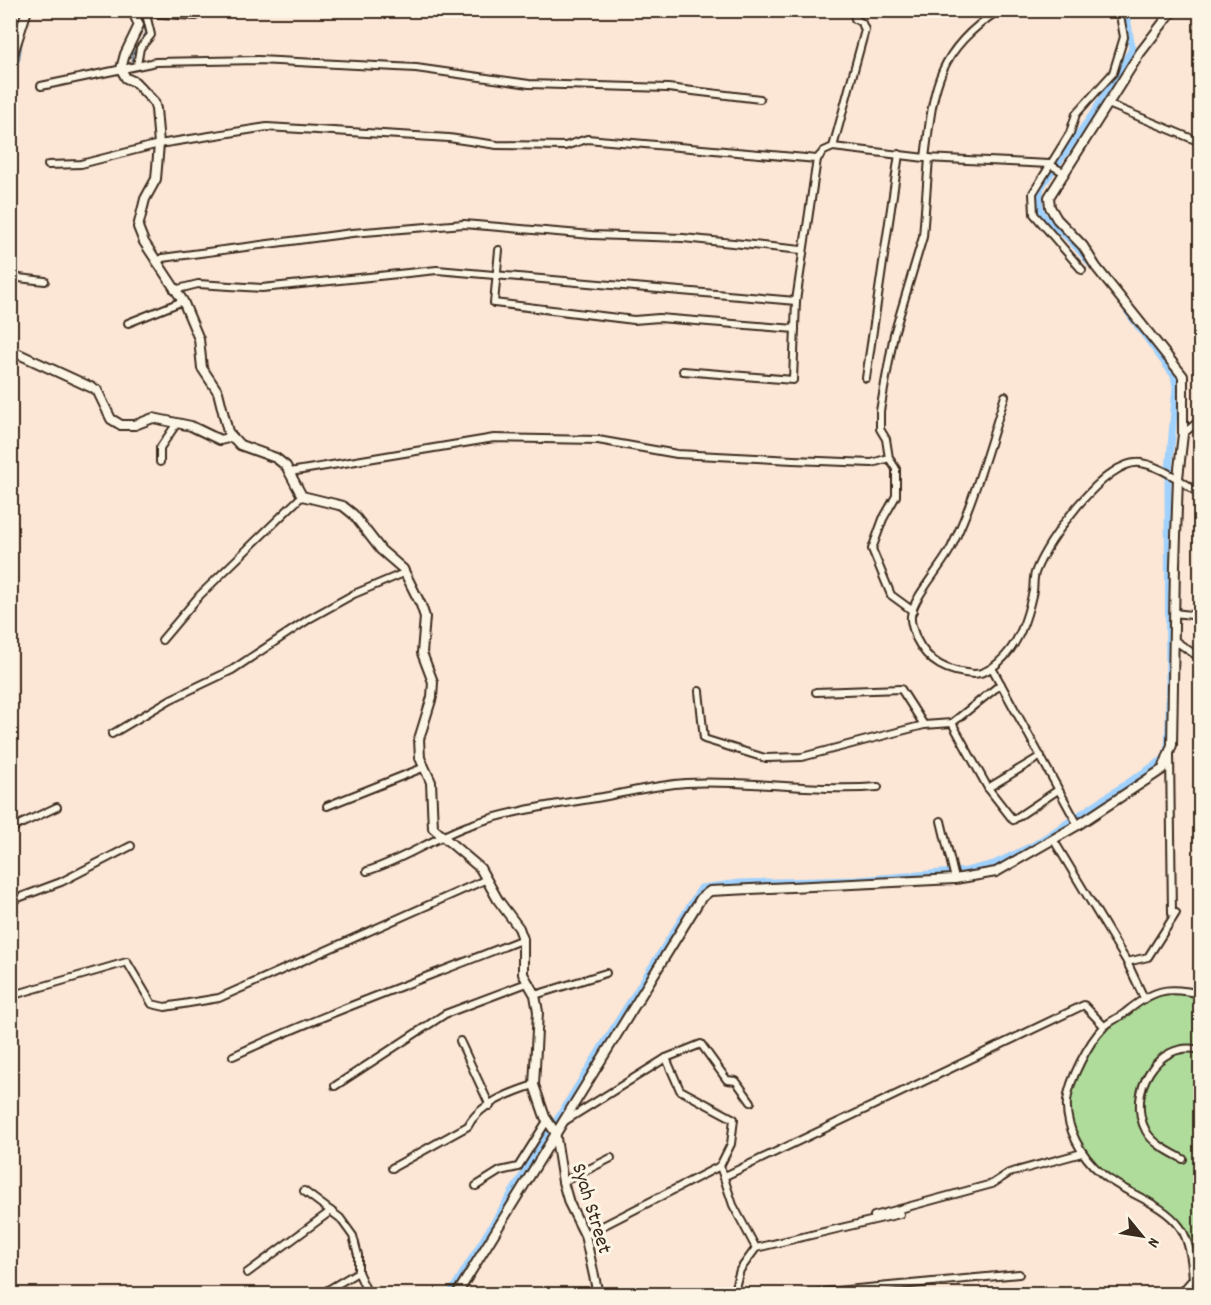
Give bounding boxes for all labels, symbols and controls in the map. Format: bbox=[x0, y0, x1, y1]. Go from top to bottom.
street label: Syah Street bbox=[562, 1160, 618, 1258]
north arrow bbox=[1112, 1206, 1172, 1266]
text: N bbox=[1141, 1233, 1165, 1252]

